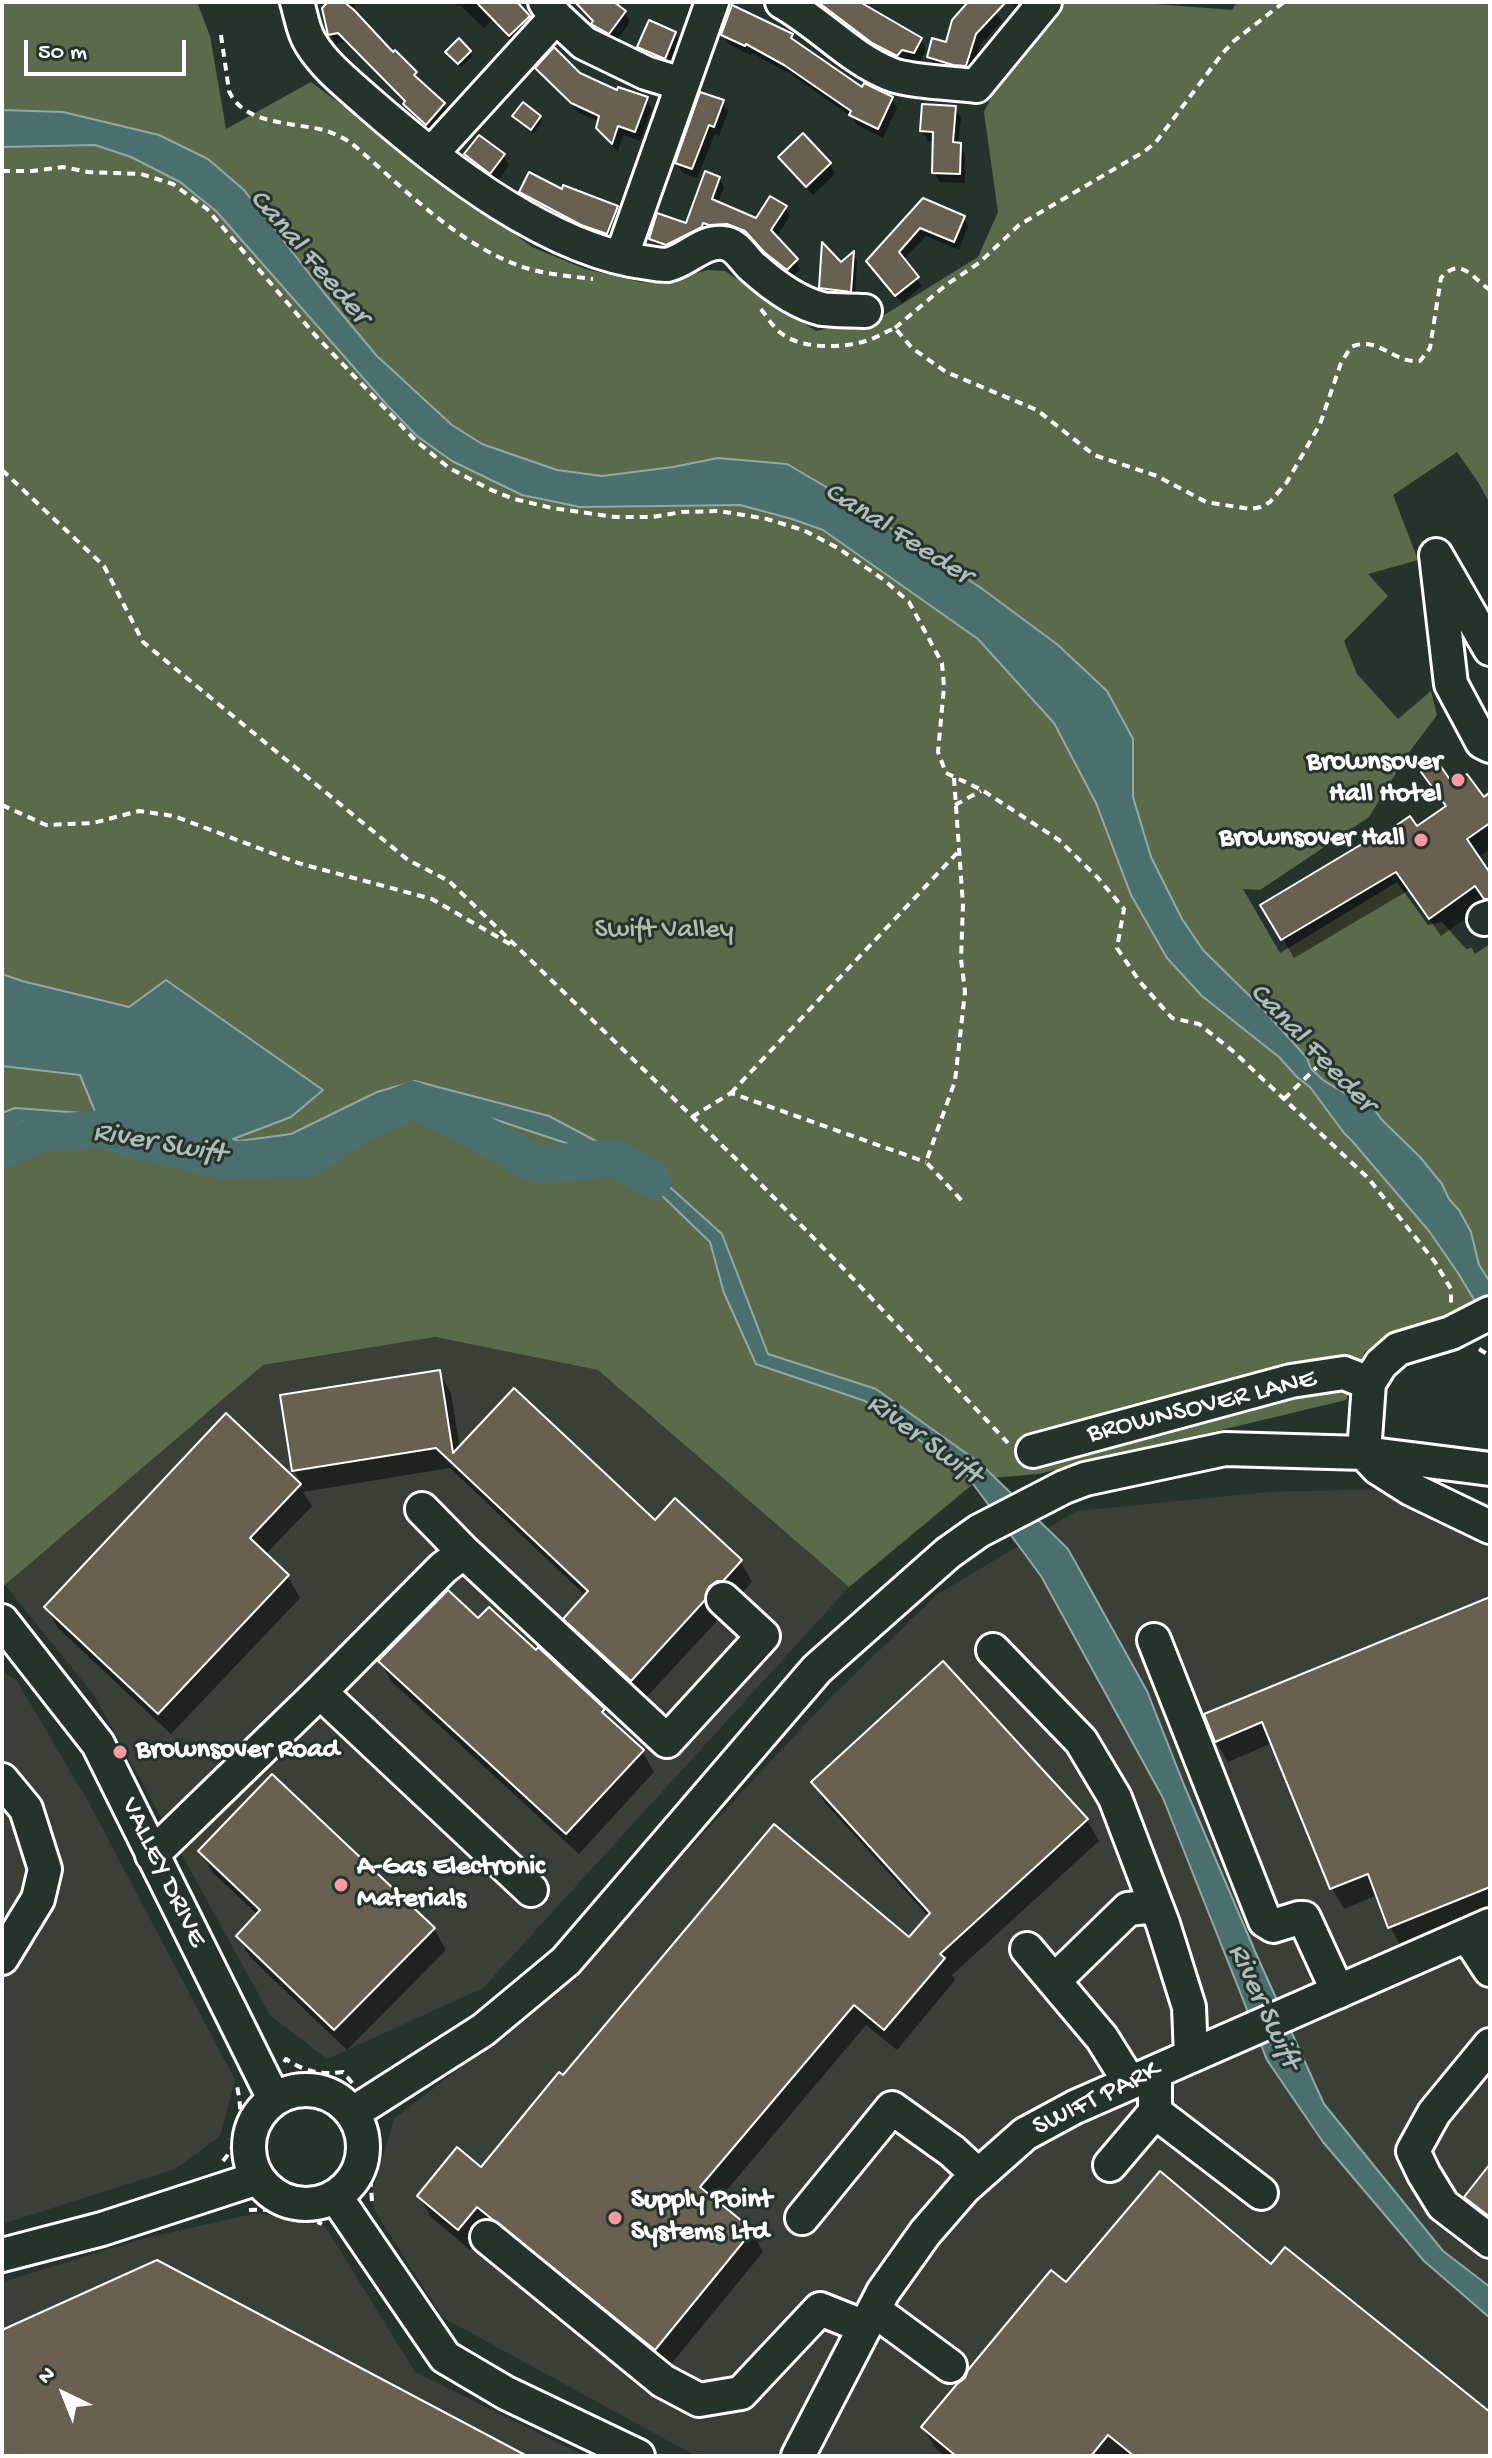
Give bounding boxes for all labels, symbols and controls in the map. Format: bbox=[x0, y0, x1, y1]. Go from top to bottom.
scale bar bbox=[28, 24, 190, 74]
text: 50 m bbox=[38, 39, 87, 68]
water label: Canal Feeder bbox=[239, 183, 377, 333]
water label: Canal Feeder bbox=[816, 475, 978, 595]
place label: Brownsover Hall Hotel bbox=[1307, 747, 1442, 813]
marker: Brownsover Hall Hotel bbox=[1449, 771, 1467, 789]
place label: Brownsover Hall bbox=[1219, 823, 1405, 857]
marker: Brownsover Hall bbox=[1412, 831, 1430, 849]
park label: Swift Valley bbox=[594, 915, 734, 949]
water label: Canal Feeder bbox=[1240, 976, 1382, 1122]
water label: River Swift bbox=[90, 1116, 228, 1174]
street label: BROWNSOVER LANE bbox=[1084, 1363, 1320, 1453]
water label: River Swift bbox=[858, 1387, 988, 1495]
place label: Brownsover Road bbox=[136, 1735, 339, 1769]
marker: Brownsover Road bbox=[111, 1743, 129, 1761]
street label: VALLEY DRIVE bbox=[111, 1793, 213, 1953]
place label: A-Gas Electronic Materials bbox=[357, 1852, 545, 1918]
marker: A-Gas Electronic Materials bbox=[332, 1876, 350, 1894]
water label: River Swift bbox=[1217, 1939, 1307, 2075]
street label: SWIFT PARK bbox=[1028, 2055, 1166, 2145]
place label: Supply Point Systems Ltd bbox=[631, 2185, 772, 2251]
marker: Supply Point Systems Ltd bbox=[606, 2209, 624, 2227]
north arrow bbox=[24, 2354, 104, 2434]
text: N bbox=[34, 2362, 62, 2391]

